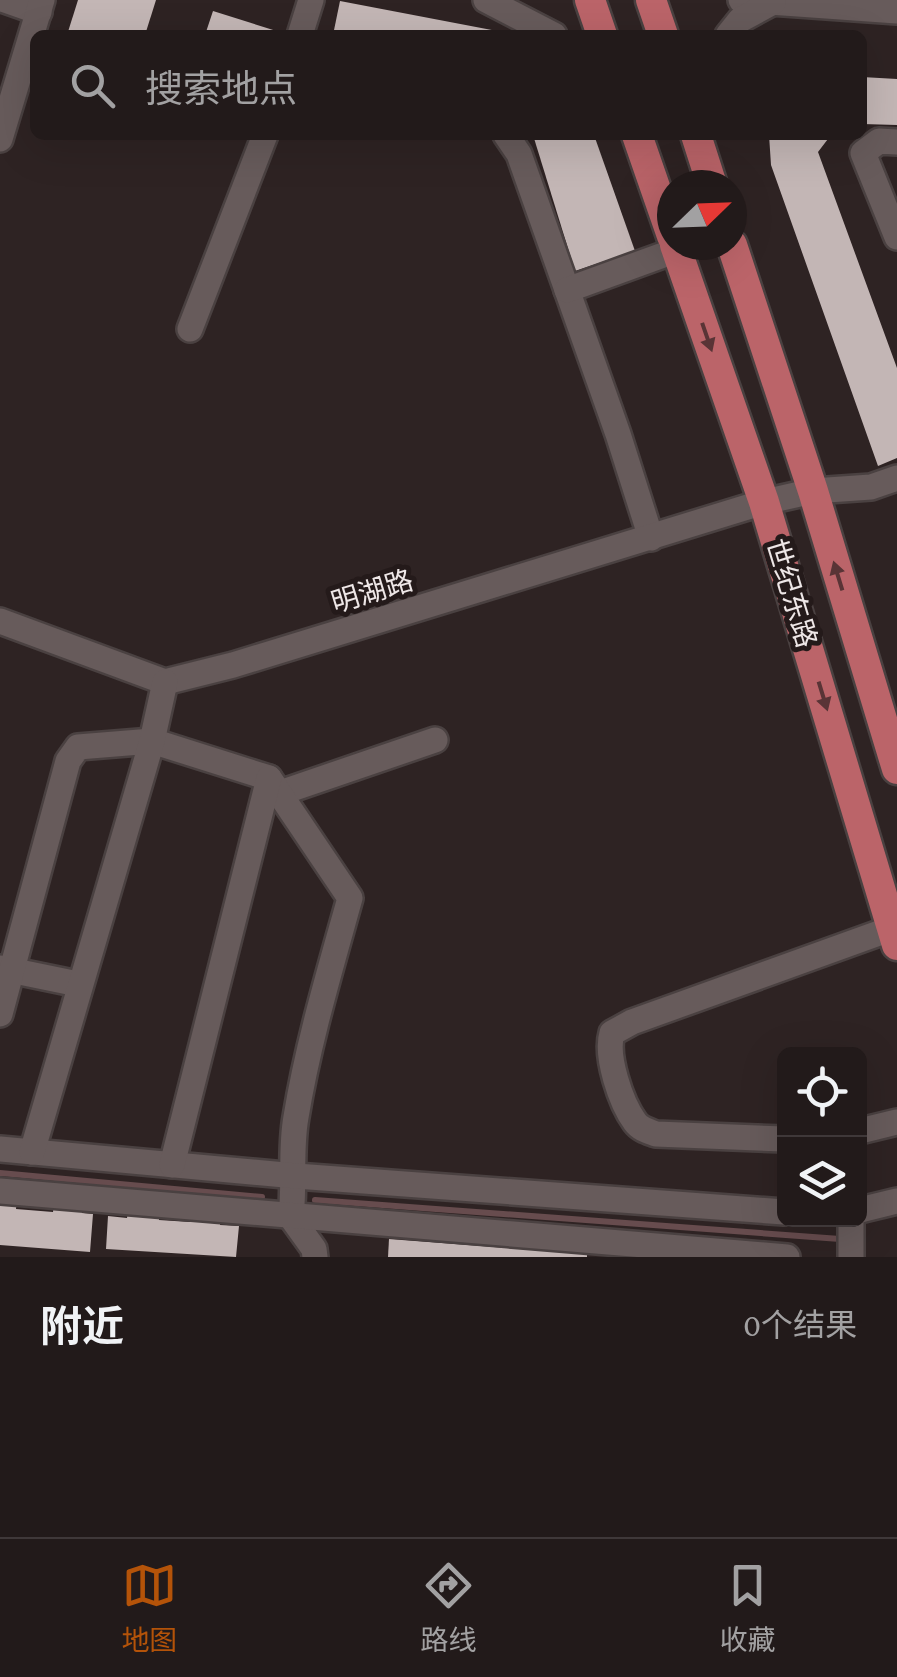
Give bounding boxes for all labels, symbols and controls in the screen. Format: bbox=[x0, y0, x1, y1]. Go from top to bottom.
search box bbox=[30, 30, 867, 140]
icon: search bbox=[65, 58, 120, 113]
text: 搜索地点 bbox=[145, 68, 297, 110]
north arrow bbox=[657, 170, 747, 260]
one-way arrow bbox=[700, 323, 715, 353]
street label: 世纪东路 bbox=[760, 535, 823, 651]
one-way arrow bbox=[830, 560, 845, 590]
street label: 明湖路 bbox=[327, 564, 417, 619]
one-way arrow bbox=[816, 681, 831, 711]
map controls bbox=[777, 1047, 867, 1227]
button: locate bbox=[777, 1047, 867, 1137]
button: layers bbox=[777, 1137, 867, 1227]
text: 附近 bbox=[40, 1303, 124, 1350]
text: 0个结果 bbox=[743, 1307, 857, 1343]
tab: 地图 bbox=[121, 1558, 178, 1658]
tab: 路线 bbox=[420, 1558, 477, 1658]
tab: 收藏 bbox=[719, 1558, 776, 1658]

